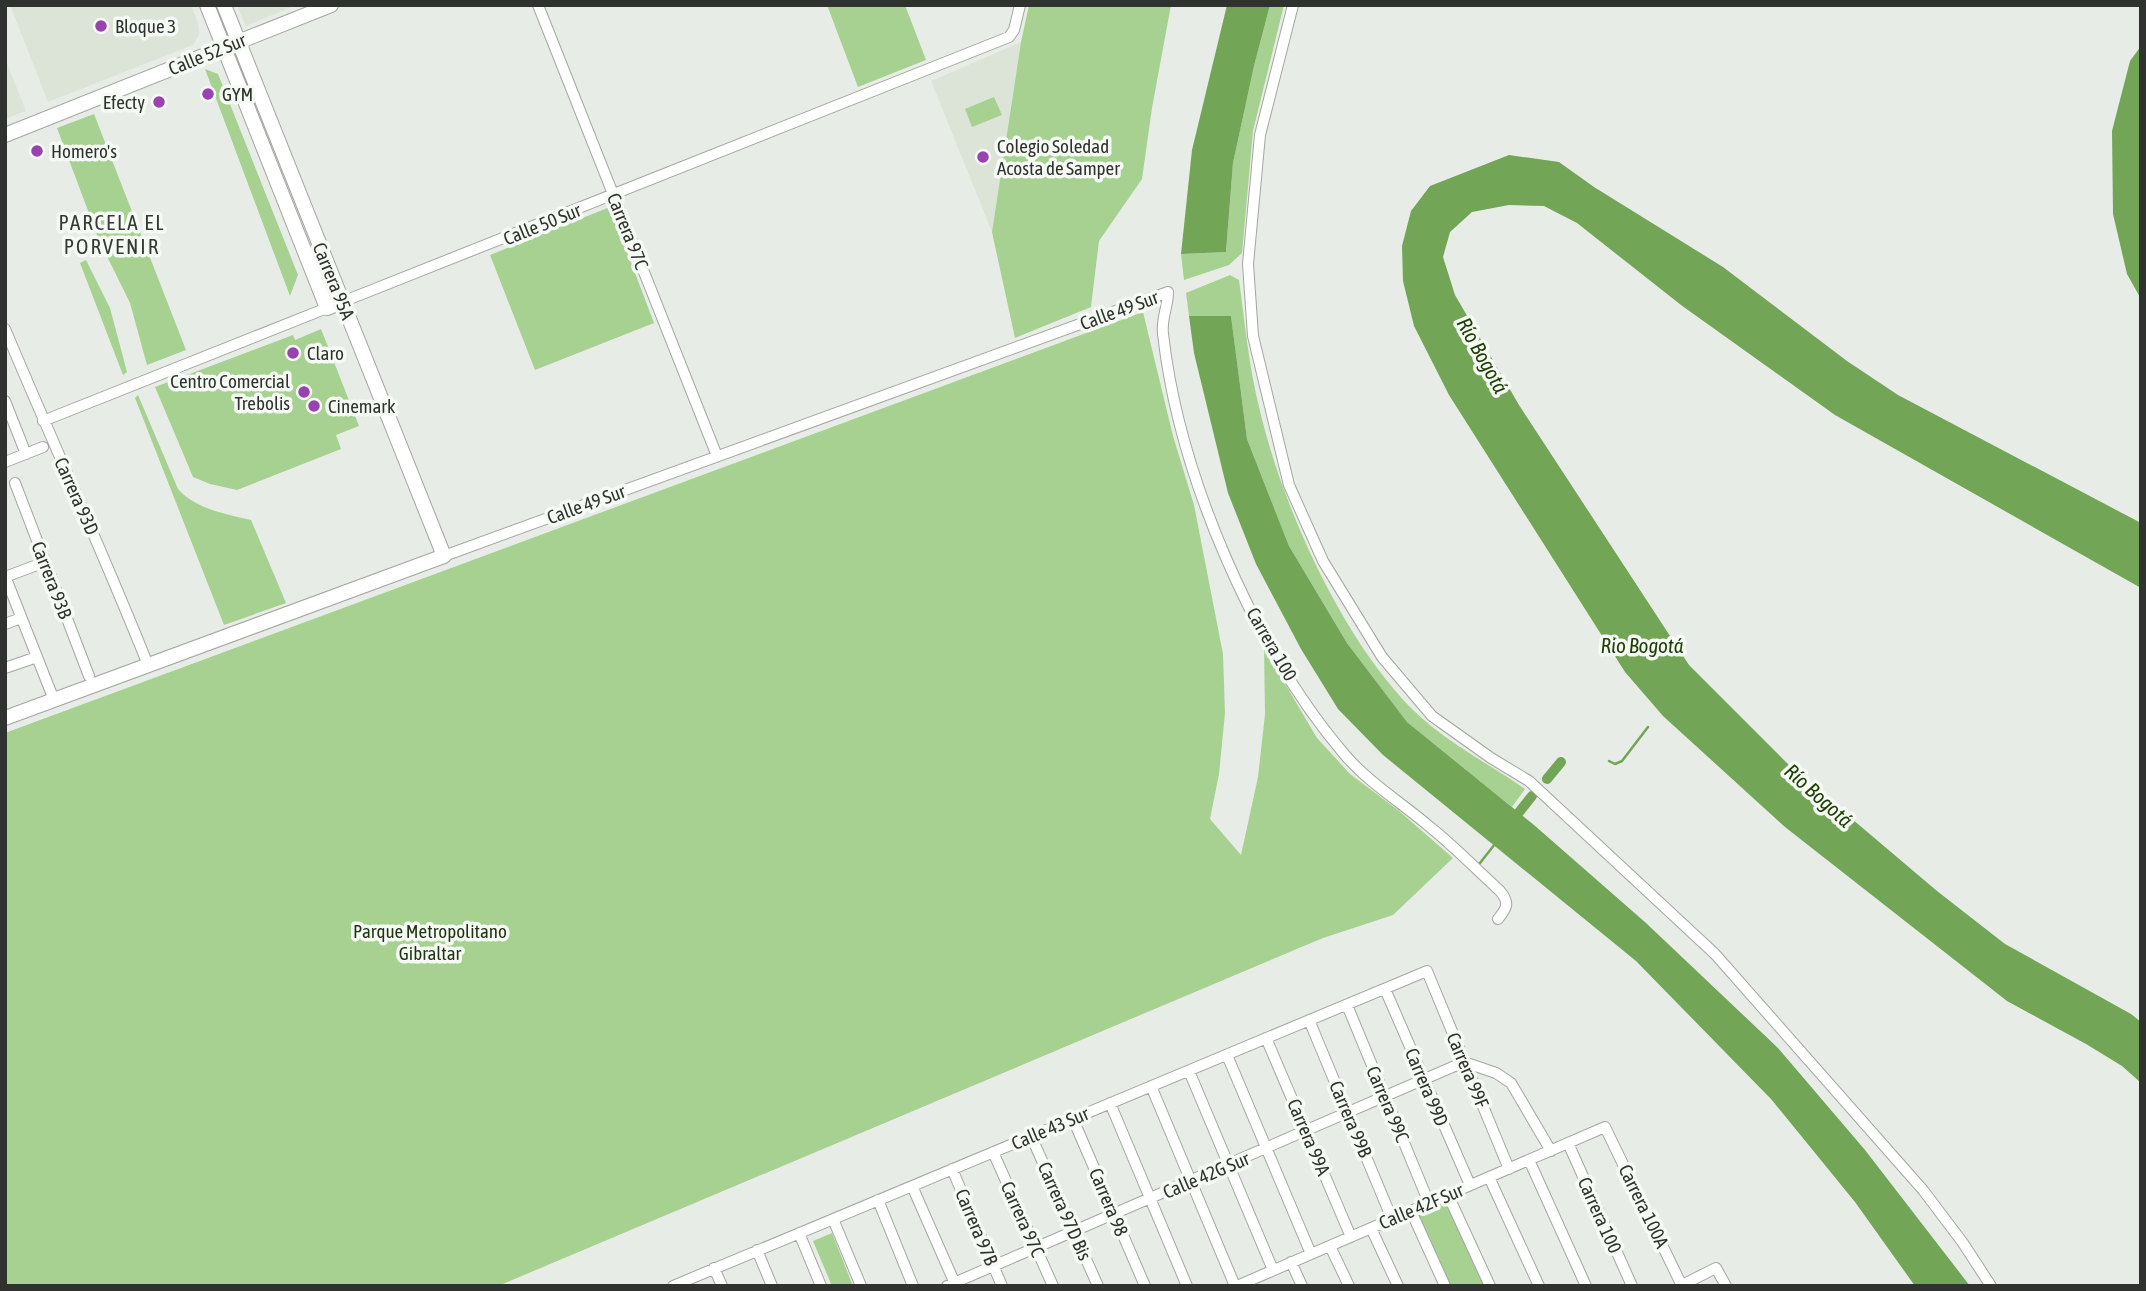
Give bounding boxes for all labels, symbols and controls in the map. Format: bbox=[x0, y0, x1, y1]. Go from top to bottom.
place label: Bloque 3 bbox=[115, 15, 176, 37]
marker: Bloque 3 bbox=[93, 18, 109, 34]
street label: Calle 52 Sur bbox=[165, 28, 249, 80]
place label: GYM bbox=[222, 83, 253, 105]
marker: GYM bbox=[200, 86, 216, 102]
place label: Efecty bbox=[103, 91, 145, 113]
marker: Efecty bbox=[151, 94, 167, 110]
place label: Colegio Soledad Acosta de Samper bbox=[997, 135, 1120, 179]
place label: Homero's bbox=[51, 140, 117, 162]
marker: Homero's bbox=[29, 143, 45, 159]
marker: Colegio Soledad Acosta de Samper bbox=[975, 149, 991, 165]
street label: Carrera 97C bbox=[603, 190, 653, 273]
street label: Calle 50 Sur bbox=[500, 198, 584, 250]
district label: PARCELA EL PORVENIR bbox=[59, 210, 165, 258]
street label: Carrera 95A bbox=[309, 239, 360, 323]
street label: Calle 49 Sur bbox=[1077, 286, 1162, 334]
water label: Río Bogotá bbox=[1452, 313, 1514, 397]
place label: Claro bbox=[307, 342, 344, 364]
marker: Claro bbox=[285, 345, 301, 361]
place label: Centro Comercial Trebolis bbox=[170, 370, 290, 414]
marker: Centro Comercial Trebolis bbox=[296, 384, 312, 400]
place label: Cinemark bbox=[328, 395, 396, 417]
marker: Cinemark bbox=[306, 398, 322, 414]
street label: Carrera 93D bbox=[50, 454, 104, 538]
street label: Calle 49 Sur bbox=[544, 480, 629, 528]
street label: Carrera 93B bbox=[27, 538, 77, 622]
street label: Carrera 100 bbox=[1242, 604, 1302, 684]
water label: Rio Bogotá bbox=[1601, 633, 1684, 657]
water label: Río Bogotá bbox=[1780, 758, 1858, 832]
park label: Parque Metropolitano Gibraltar bbox=[353, 920, 507, 964]
street label: Carrera 99F bbox=[1442, 1029, 1494, 1111]
street label: Carrera 99D bbox=[1401, 1045, 1453, 1129]
street label: Carrera 99C bbox=[1362, 1063, 1414, 1146]
street label: Carrera 99B bbox=[1325, 1078, 1377, 1160]
street label: Carrera 99A bbox=[1283, 1095, 1335, 1179]
street label: Calle 43 Sur bbox=[1008, 1102, 1092, 1154]
street label: Calle 42G Sur bbox=[1159, 1147, 1253, 1203]
street label: Carrera 97D Bis bbox=[1034, 1159, 1097, 1264]
street label: Carrera 100A bbox=[1614, 1161, 1674, 1252]
street label: Carrera 98 bbox=[1085, 1165, 1133, 1239]
street label: Carrera 100 bbox=[1574, 1174, 1626, 1256]
street label: Carrera 97C bbox=[997, 1178, 1050, 1261]
street label: Calle 42F Sur bbox=[1376, 1178, 1467, 1234]
street label: Carrera 97B bbox=[951, 1186, 1003, 1268]

